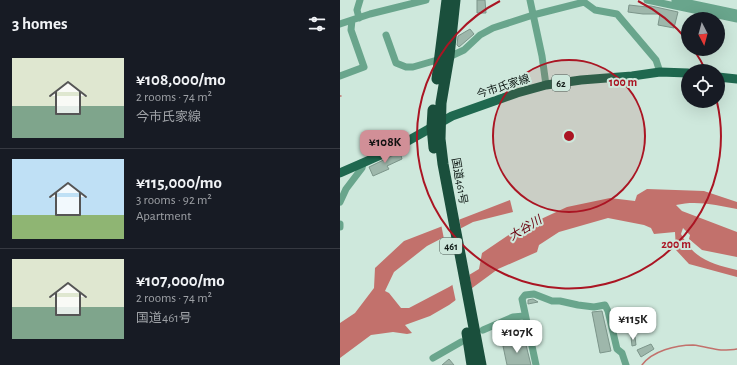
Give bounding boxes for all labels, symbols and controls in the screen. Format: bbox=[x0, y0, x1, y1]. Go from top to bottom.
north arrow bbox=[681, 12, 725, 56]
map controls bbox=[681, 12, 725, 108]
icon: filters bbox=[306, 13, 328, 35]
text: 3 homes bbox=[12, 15, 68, 32]
button: locate bbox=[681, 64, 725, 108]
text: ¥108,000/mo bbox=[136, 71, 226, 88]
street label: 今市氏家線 bbox=[475, 72, 531, 100]
icon: home bbox=[44, 74, 92, 122]
road number: 62 bbox=[552, 75, 570, 91]
text: 100 m bbox=[609, 76, 637, 88]
text: 2 rooms · 74 m² bbox=[136, 91, 212, 104]
text: 今市氏家線 bbox=[136, 111, 201, 124]
centre of rings bbox=[562, 129, 576, 143]
pin: ¥108K bbox=[357, 130, 413, 164]
text: ¥108K bbox=[369, 136, 401, 149]
street label: 国道461号 bbox=[450, 157, 470, 205]
text: ¥115,000/mo bbox=[136, 174, 222, 191]
icon: home bbox=[44, 175, 92, 223]
text: 3 rooms · 92 m² bbox=[136, 194, 212, 207]
text: Apartment bbox=[136, 210, 191, 223]
water label: 大谷川 bbox=[506, 212, 545, 242]
road number: 461 bbox=[440, 238, 462, 254]
text: 200 m bbox=[661, 238, 691, 250]
text: ¥107,000/mo bbox=[136, 272, 225, 289]
icon: home bbox=[44, 275, 92, 323]
text: 2 rooms · 74 m² bbox=[136, 292, 212, 305]
pin: ¥115K bbox=[605, 307, 661, 341]
text: 国道461号 bbox=[136, 312, 192, 325]
text: ¥115K bbox=[618, 313, 648, 326]
pin: ¥107K bbox=[489, 320, 545, 354]
text: ¥107K bbox=[501, 326, 533, 339]

